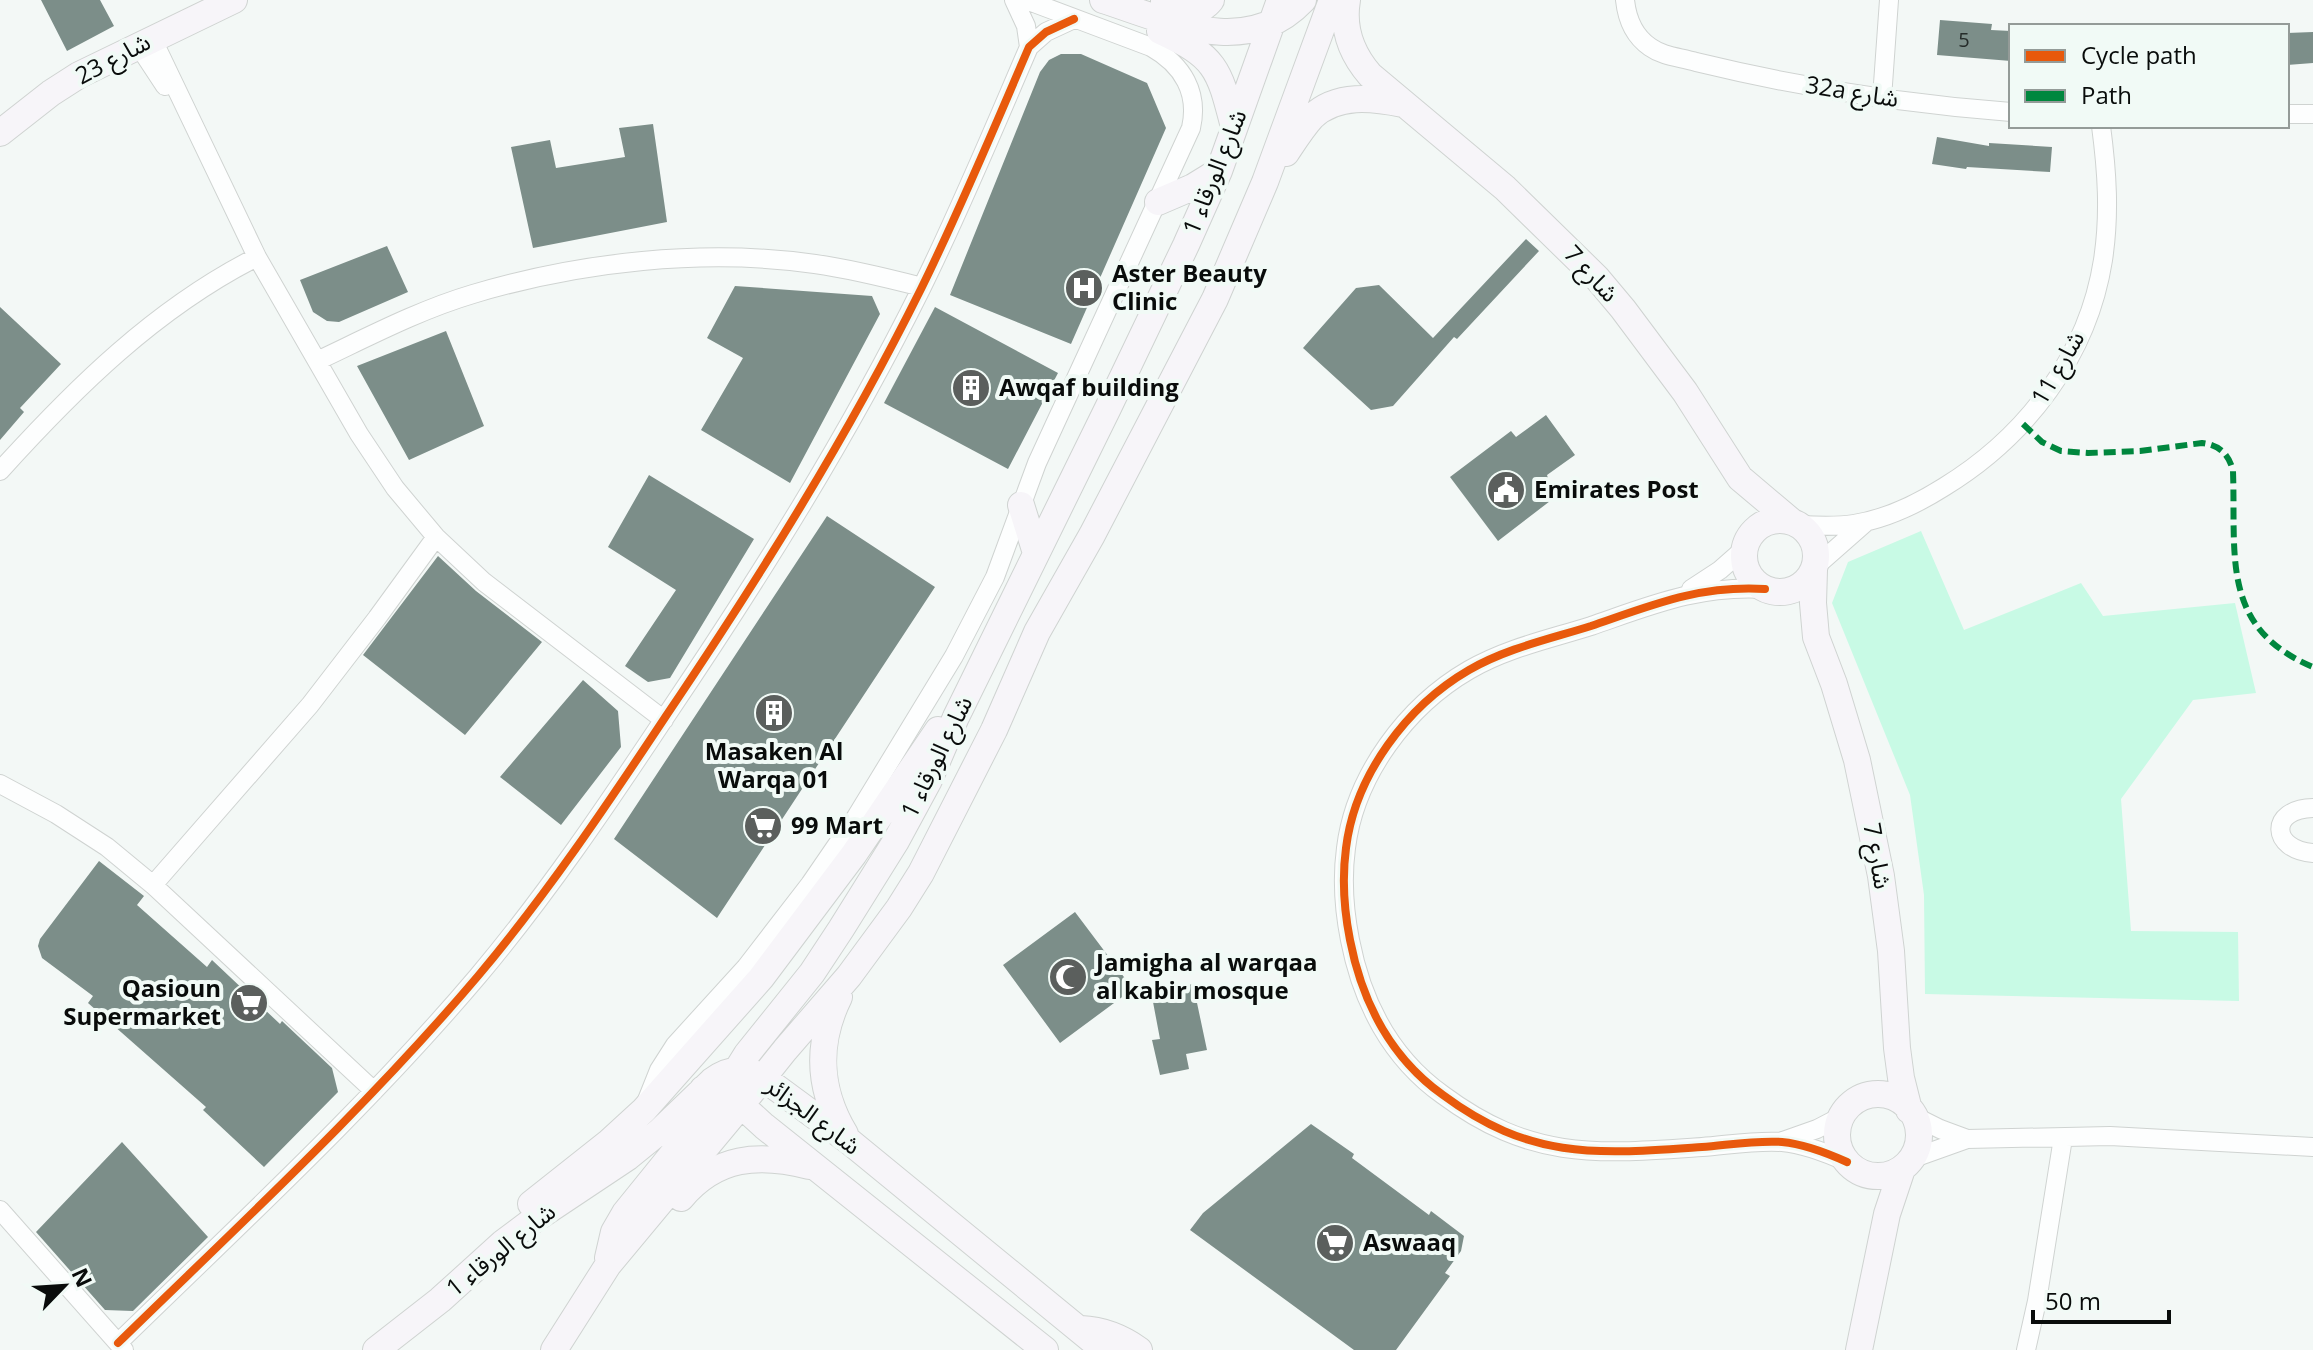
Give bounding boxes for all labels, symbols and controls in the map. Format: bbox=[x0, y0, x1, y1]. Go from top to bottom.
street label: شارع 23 bbox=[69, 24, 157, 93]
legend bbox=[2009, 24, 2289, 128]
house number: 5 bbox=[1958, 26, 1970, 53]
text: Cycle path bbox=[2081, 38, 2197, 71]
street label: 32a شارع bbox=[1803, 67, 1901, 116]
text: Path bbox=[2081, 78, 2132, 111]
street label: شارع الورقاء 1 bbox=[1174, 104, 1255, 240]
street label: شارع 7 bbox=[1556, 237, 1627, 310]
place label: Aster Beauty Clinic bbox=[1112, 256, 1267, 317]
hospital icon: Aster Beauty Clinic bbox=[1063, 267, 1105, 309]
street label: شارع 11 bbox=[2022, 324, 2093, 411]
building icon: Awqaf building bbox=[950, 367, 992, 409]
place label: Awqaf building bbox=[999, 370, 1179, 403]
public building icon: Emirates Post bbox=[1485, 469, 1527, 511]
place label: Emirates Post bbox=[1534, 472, 1699, 505]
street label: شارع الورقاء 1 bbox=[892, 690, 981, 824]
building icon: Masaken Al Warqa 01 bbox=[753, 692, 795, 734]
place label: Masaken Al Warqa 01 bbox=[705, 734, 843, 795]
supermarket icon: 99 Mart bbox=[742, 805, 784, 847]
place label: 99 Mart bbox=[791, 808, 883, 841]
street label: شارع 7 bbox=[1854, 820, 1901, 892]
place label: Jamigha al warqaa al kabir mosque bbox=[1094, 945, 1318, 1006]
mosque icon: Jamigha al warqaa al kabir mosque bbox=[1047, 956, 1089, 998]
place label: Qasioun Supermarket bbox=[63, 971, 221, 1032]
supermarket icon: Qasioun Supermarket bbox=[228, 982, 270, 1024]
street label: شارع الجزائر bbox=[758, 1068, 868, 1163]
street label: شارع الورقاء 1 bbox=[438, 1194, 563, 1305]
supermarket icon: Aswaaq bbox=[1314, 1222, 1356, 1264]
place label: Aswaaq bbox=[1363, 1225, 1456, 1258]
north arrow bbox=[24, 1246, 104, 1326]
text: N bbox=[66, 1263, 100, 1292]
scale bar bbox=[2033, 1274, 2169, 1324]
text: 50 m bbox=[2045, 1284, 2101, 1317]

